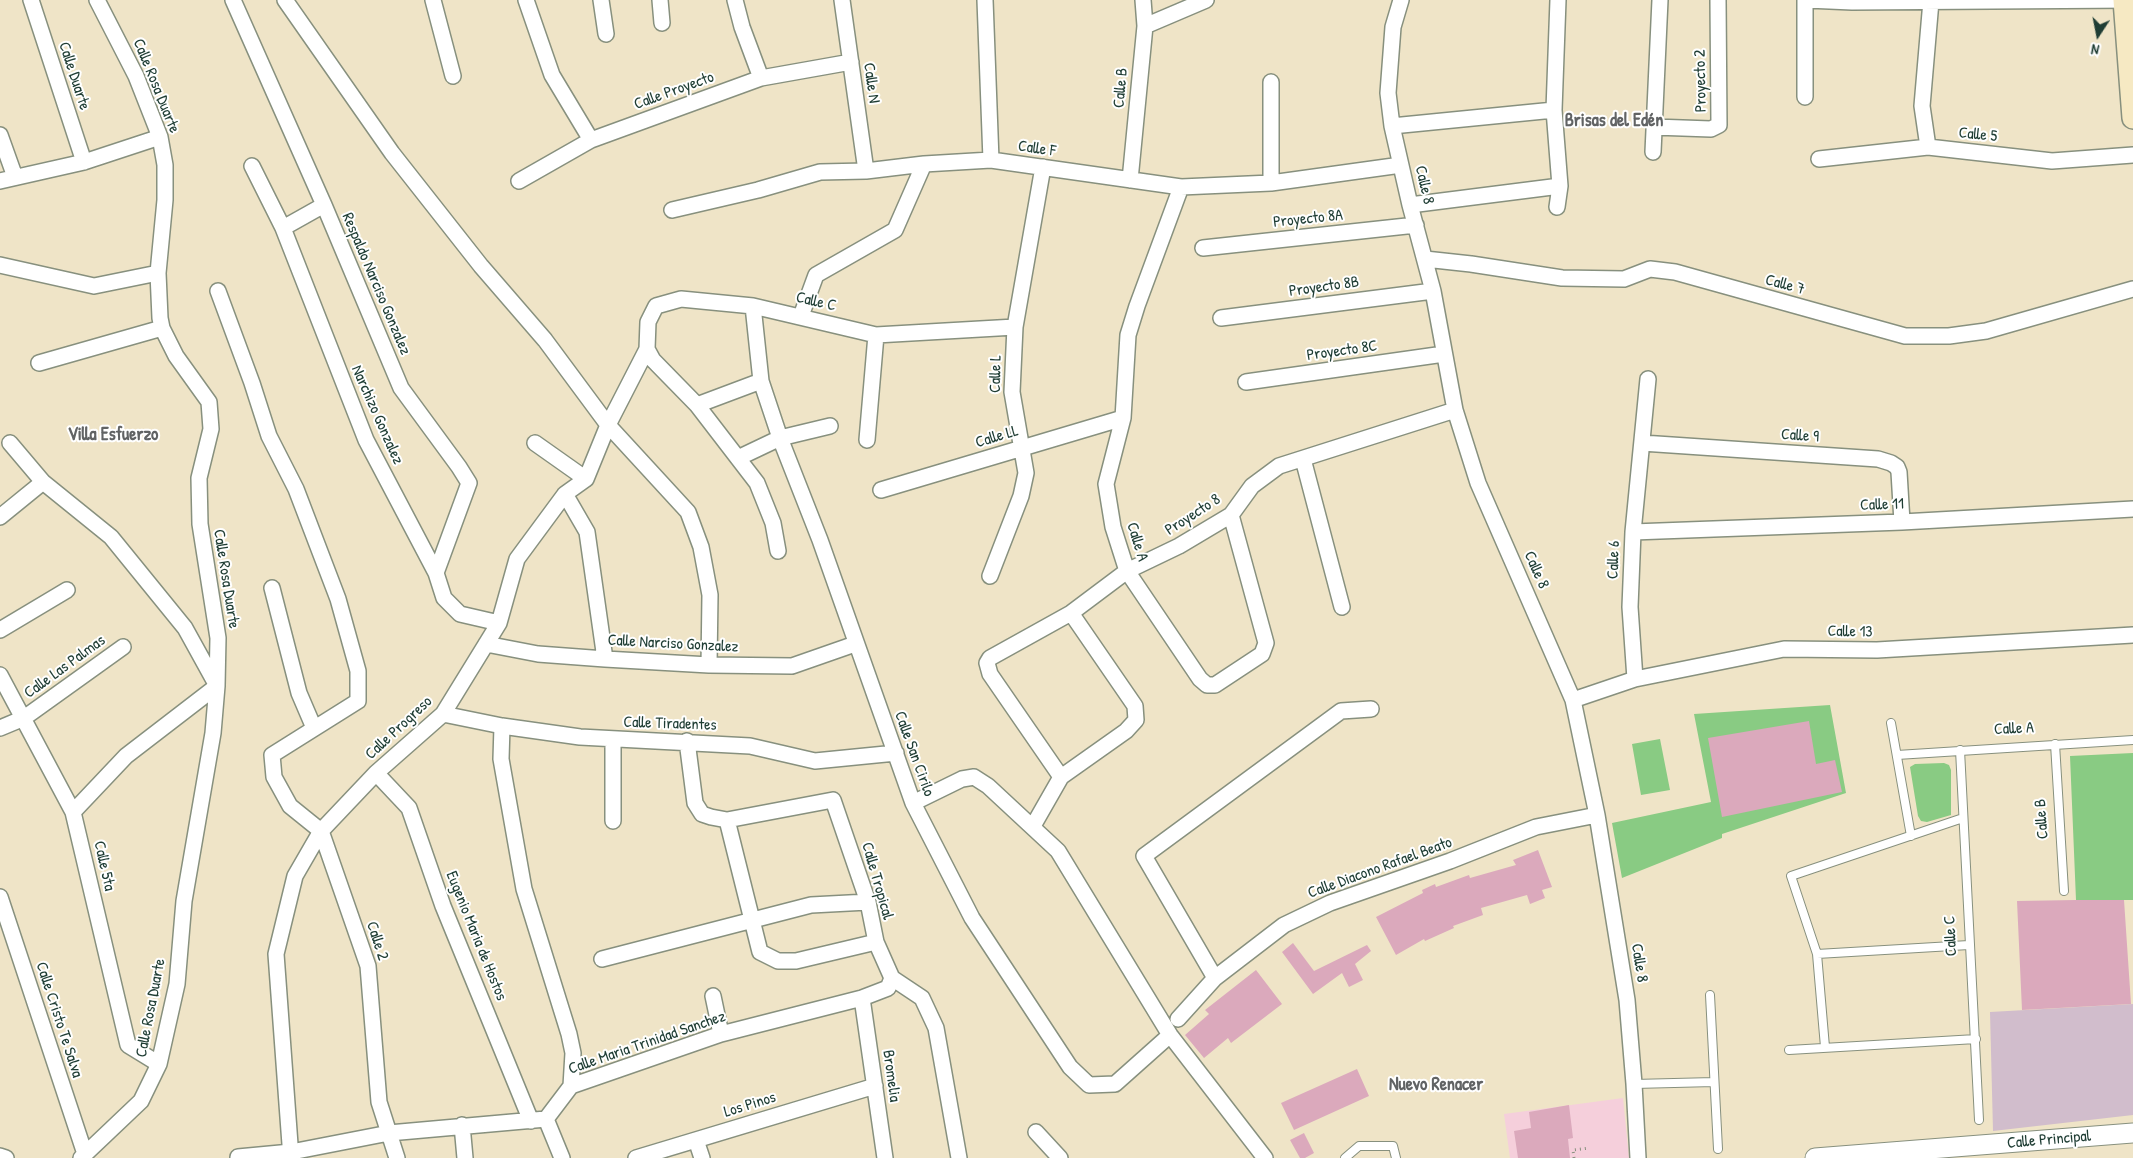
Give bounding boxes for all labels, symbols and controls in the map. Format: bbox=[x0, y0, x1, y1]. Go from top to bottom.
north arrow bbox=[2073, 10, 2123, 60]
street label: Calle Rosa Duarte bbox=[128, 36, 184, 136]
street label: Calle Duarte bbox=[54, 40, 94, 112]
text: N bbox=[2090, 40, 2101, 60]
street label: Proyecto 2 bbox=[1691, 49, 1711, 113]
street label: Calle N bbox=[859, 62, 883, 104]
street label: Calle B bbox=[1110, 67, 1132, 109]
street label: Calle Proyecto bbox=[631, 68, 717, 114]
district label: Brisas del Edén bbox=[1565, 110, 1663, 132]
street label: Calle 5 bbox=[1958, 123, 1998, 147]
street label: Calle F bbox=[1017, 137, 1057, 161]
street label: Calle 8 bbox=[1410, 164, 1438, 206]
street label: Proyecto 8A bbox=[1272, 206, 1344, 232]
street label: Respaldo Narciso Gonzalez bbox=[337, 210, 415, 358]
street label: Calle 7 bbox=[1763, 271, 1807, 299]
street label: Proyecto 8B bbox=[1288, 273, 1360, 301]
street label: Calle C bbox=[794, 288, 838, 316]
street label: Proyecto 8C bbox=[1306, 337, 1378, 365]
street label: Calle L bbox=[986, 355, 1006, 393]
street label: Narchizo Gonzalez bbox=[347, 363, 407, 467]
street label: Calle LL bbox=[973, 421, 1021, 453]
district label: Villa Esfuerzo bbox=[68, 424, 158, 446]
street label: Calle 9 bbox=[1780, 425, 1820, 447]
street label: Proyecto 8 bbox=[1162, 490, 1224, 540]
street label: Calle 11 bbox=[1860, 495, 1904, 515]
street label: Calle A bbox=[1122, 520, 1152, 564]
street label: Calle Rosa Duarte bbox=[209, 528, 243, 630]
street label: Calle 6 bbox=[1604, 540, 1624, 580]
street label: Calle 8 bbox=[1519, 548, 1553, 592]
street label: Calle 13 bbox=[1827, 622, 1873, 642]
street label: Calle Las Palmas bbox=[21, 631, 109, 703]
street label: Calle Narciso Gonzalez bbox=[607, 631, 739, 657]
street label: Calle Progreso bbox=[362, 692, 436, 764]
street label: Calle San Cirilo bbox=[890, 709, 938, 799]
street label: Calle Tiradentes bbox=[623, 713, 717, 735]
street label: Calle A bbox=[1994, 718, 2034, 740]
street label: Calle B bbox=[2031, 798, 2053, 840]
street label: Calle Diacono Rafael Beato bbox=[1305, 833, 1455, 903]
street label: Calle 5ta bbox=[89, 839, 119, 893]
street label: Calle Tropical bbox=[857, 840, 897, 922]
street label: Eugenio Maria de Hostos bbox=[441, 868, 511, 1004]
street label: Calle C bbox=[1940, 915, 1962, 957]
street label: Calle 2 bbox=[362, 919, 392, 963]
street label: Calle 8 bbox=[1626, 942, 1652, 984]
street label: Calle Rosa Duarte bbox=[132, 957, 170, 1059]
street label: Calle Cristo Te Salva bbox=[31, 960, 87, 1080]
street label: Calle Maria Trinidad Sanchez bbox=[566, 1007, 728, 1079]
street label: Bromelia bbox=[878, 1049, 904, 1103]
district label: Nuevo Renacer bbox=[1389, 1074, 1483, 1096]
street label: Los Pinos bbox=[722, 1088, 778, 1122]
street label: Calle Principal bbox=[2006, 1127, 2092, 1153]

